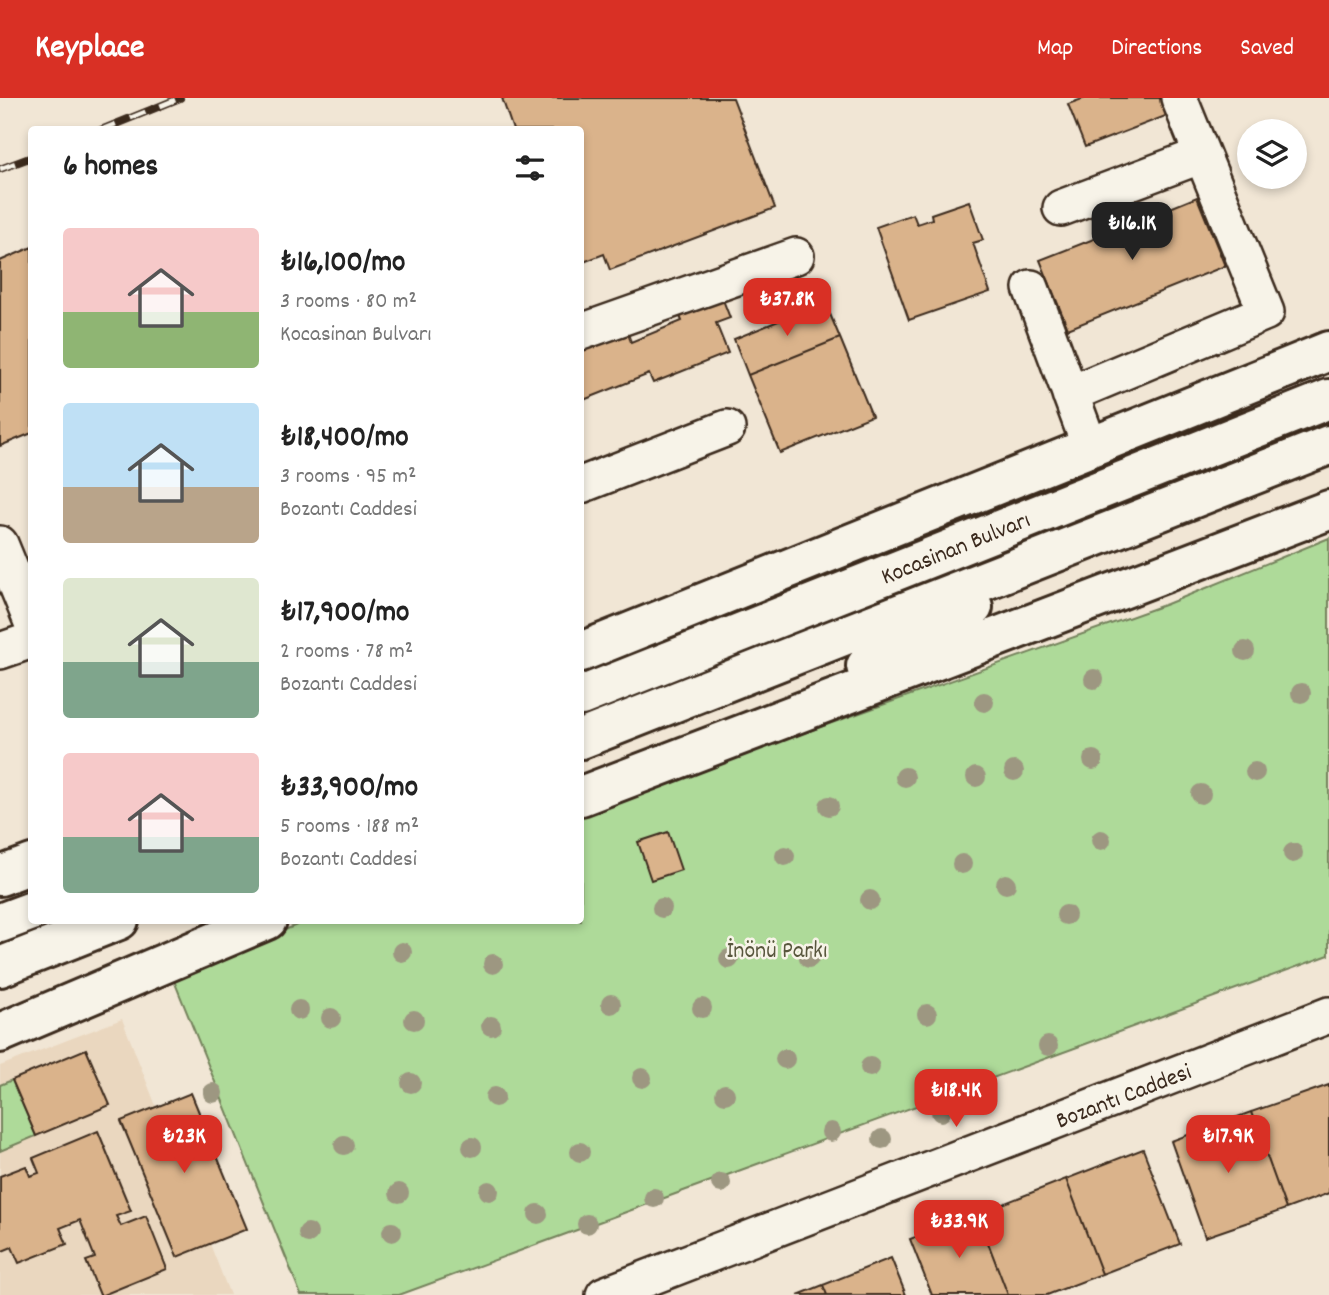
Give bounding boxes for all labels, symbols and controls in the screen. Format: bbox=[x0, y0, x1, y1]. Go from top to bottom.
text: Keyplace bbox=[35, 26, 144, 73]
text: Map bbox=[1037, 32, 1073, 66]
text: Directions bbox=[1111, 32, 1202, 66]
text: Saved bbox=[1240, 32, 1294, 66]
map controls bbox=[1237, 119, 1307, 189]
button: layers bbox=[1237, 119, 1307, 189]
text: 6 homes bbox=[63, 147, 158, 190]
icon: filters bbox=[511, 149, 549, 187]
pin: ₺16.1K bbox=[1075, 202, 1189, 262]
text: ₺16.1K bbox=[1108, 208, 1156, 241]
text: ₺16,100/mo bbox=[280, 243, 405, 286]
icon: home bbox=[119, 256, 203, 340]
pin: ₺37.8K bbox=[730, 278, 844, 338]
text: ₺37.8K bbox=[759, 284, 815, 317]
text: 3 rooms · 80 m² bbox=[280, 286, 417, 319]
text: Kocasinan Bulvarı bbox=[280, 319, 432, 352]
text: ₺18,400/mo bbox=[280, 418, 409, 461]
icon: home bbox=[119, 431, 203, 515]
text: 3 rooms · 95 m² bbox=[280, 461, 416, 494]
text: Bozantı Caddesi bbox=[280, 494, 417, 527]
street label: Kocasinan Bulvarı bbox=[876, 504, 1036, 595]
text: ₺17,900/mo bbox=[280, 593, 409, 636]
icon: home bbox=[119, 606, 203, 690]
text: 2 rooms · 78 m² bbox=[280, 636, 413, 669]
text: Bozantı Caddesi bbox=[280, 669, 417, 702]
text: ₺33,900/mo bbox=[280, 768, 418, 811]
icon: home bbox=[119, 781, 203, 865]
text: 5 rooms · 188 m² bbox=[280, 811, 419, 844]
text: Bozantı Caddesi bbox=[280, 844, 417, 877]
park label: İnönü Parkı bbox=[727, 935, 827, 969]
street label: Bozantı Caddesi bbox=[1051, 1056, 1197, 1139]
pin: ₺18.4K bbox=[899, 1070, 1013, 1129]
text: ₺18.4K bbox=[930, 1075, 982, 1108]
pin: ₺23K bbox=[143, 1116, 225, 1175]
pin: ₺17.9K bbox=[1171, 1116, 1285, 1175]
text: ₺23K bbox=[162, 1121, 206, 1154]
text: ₺17.9K bbox=[1202, 1121, 1254, 1154]
pin: ₺33.9K bbox=[902, 1200, 1016, 1260]
text: ₺33.9K bbox=[930, 1206, 988, 1239]

